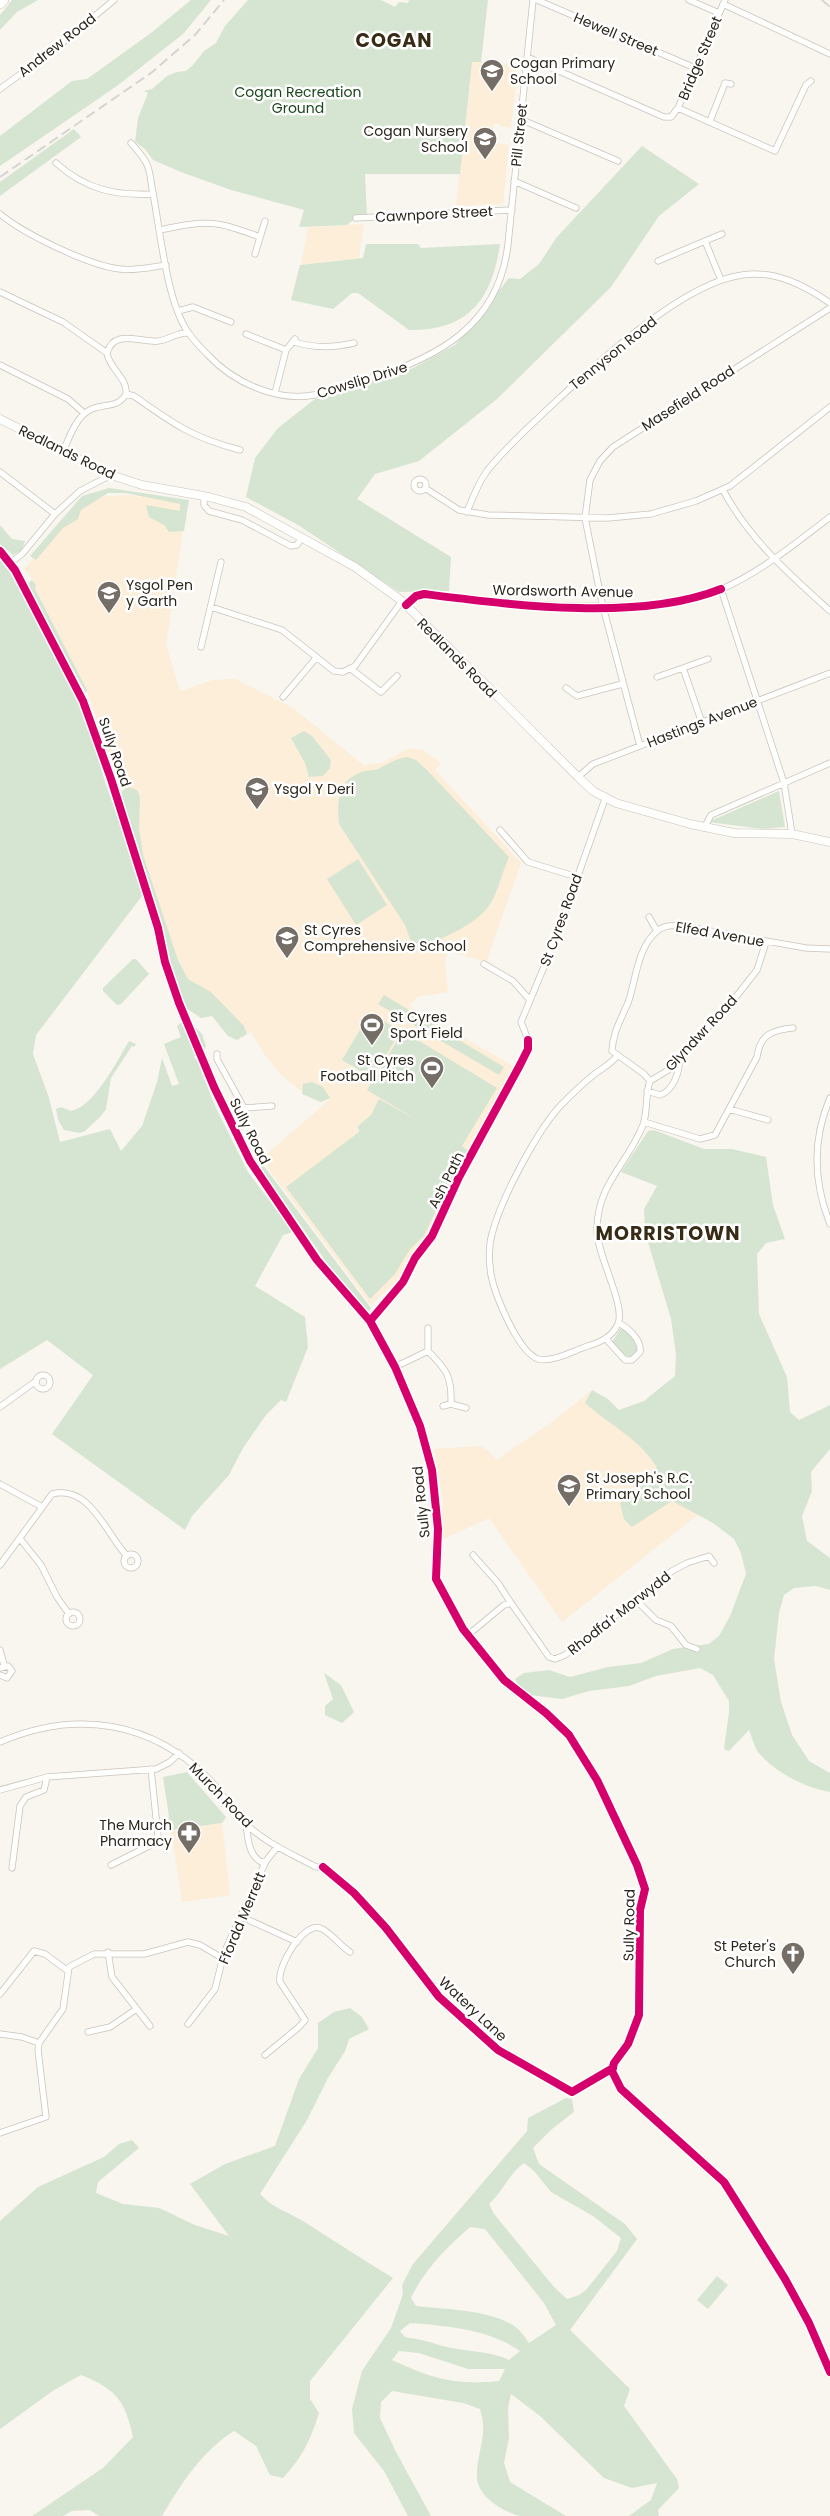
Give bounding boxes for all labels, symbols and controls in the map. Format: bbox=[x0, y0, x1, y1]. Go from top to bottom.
street label: Hewell Street bbox=[571, 7, 661, 61]
street label: Andrew Road bbox=[14, 8, 100, 82]
street label: Bridge Street bbox=[673, 13, 727, 103]
district label: COGAN bbox=[355, 27, 433, 54]
place label: Cogan Primary School bbox=[510, 53, 615, 89]
school or university icon: Cogan Primary School bbox=[479, 58, 505, 92]
park label: Cogan Recreation Ground bbox=[235, 82, 361, 118]
street label: Pill Street bbox=[506, 103, 532, 167]
place label: Cogan Nursery School bbox=[363, 121, 468, 157]
school or university icon: Cogan Nursery School bbox=[472, 126, 498, 160]
street label: Cawnpore Street bbox=[375, 201, 493, 227]
street label: Tennyson Road bbox=[565, 311, 661, 395]
street label: Cowslip Drive bbox=[314, 357, 410, 403]
street label: Masefield Road bbox=[638, 360, 738, 436]
street label: Redlands Road bbox=[15, 420, 119, 484]
place label: Ysgol Pen y Garth bbox=[126, 575, 193, 611]
school or university icon: Ysgol Pen y Garth bbox=[96, 580, 122, 614]
street label: Wordsworth Avenue bbox=[493, 580, 634, 602]
street label: Redlands Road bbox=[413, 614, 501, 702]
street label: Hastings Avenue bbox=[644, 692, 761, 752]
street label: Sully Road bbox=[94, 715, 136, 789]
school or university icon: Ysgol Y Deri bbox=[244, 776, 270, 810]
place label: Ysgol Y Deri bbox=[274, 779, 354, 799]
street label: St Cyres Road bbox=[535, 871, 587, 969]
street label: Elfed Avenue bbox=[674, 916, 766, 952]
place label: St Cyres Comprehensive School bbox=[304, 920, 466, 956]
school or university icon: St Cyres Comprehensive School bbox=[274, 925, 300, 959]
street label: Glyndwr Road bbox=[660, 991, 742, 1075]
place label: St Cyres Sport Field bbox=[390, 1007, 463, 1043]
sports icon: St Cyres Sport Field bbox=[359, 1012, 385, 1046]
place label: St Cyres Football Pitch bbox=[320, 1050, 414, 1086]
sports icon: St Cyres Football Pitch bbox=[419, 1055, 445, 1089]
street label: Sully Road bbox=[225, 1094, 275, 1168]
street label: Ash Path bbox=[423, 1148, 469, 1212]
district label: MORRISTOWN bbox=[596, 1220, 740, 1247]
street label: Sully Road bbox=[407, 1465, 435, 1539]
place label: St Joseph's R.C. Primary School bbox=[586, 1468, 692, 1504]
school or university icon: St Joseph's R.C. Primary School bbox=[556, 1473, 582, 1507]
street label: Rhodfa'r Morwydd bbox=[563, 1566, 675, 1660]
street label: Murch Road bbox=[185, 1758, 257, 1832]
place label: The Murch Pharmacy bbox=[99, 1815, 172, 1851]
pharmacy icon: The Murch Pharmacy bbox=[176, 1820, 202, 1854]
street label: Ffordd Merrett bbox=[214, 1869, 270, 1967]
street label: Sully Road bbox=[618, 1889, 640, 1961]
place label: St Peter's Church bbox=[714, 1936, 776, 1972]
church icon: St Peter's Church bbox=[780, 1941, 806, 1975]
street label: Watery Lane bbox=[434, 1972, 512, 2046]

